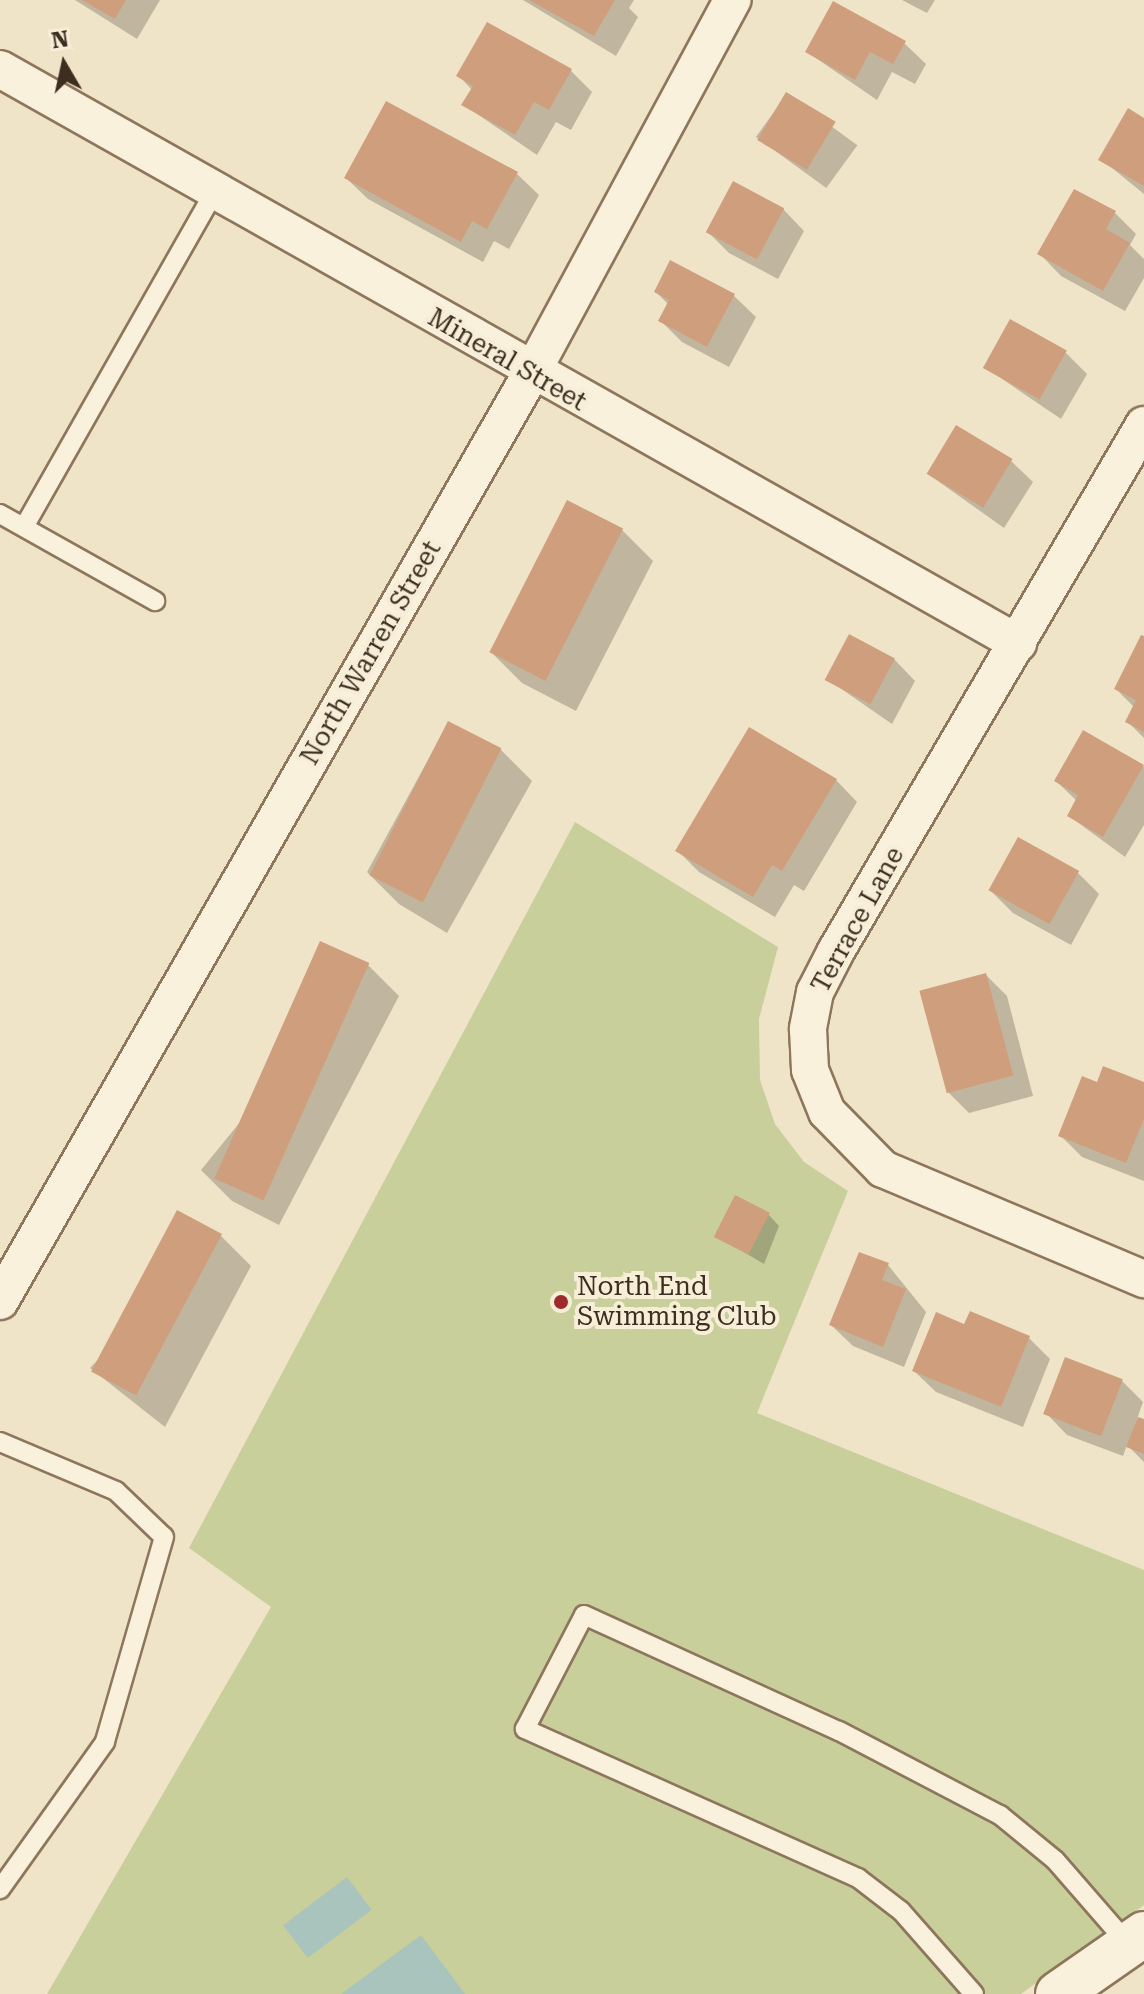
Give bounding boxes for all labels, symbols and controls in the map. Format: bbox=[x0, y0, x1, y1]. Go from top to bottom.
north arrow bbox=[24, 24, 104, 104]
text: N bbox=[50, 26, 70, 53]
street label: Mineral Street bbox=[422, 302, 592, 418]
street label: North Warren Street bbox=[294, 535, 448, 771]
street label: Terrace Lane bbox=[805, 842, 911, 998]
place label: North End Swimming Club bbox=[577, 1271, 776, 1332]
marker: North End Swimming Club bbox=[552, 1293, 570, 1311]

